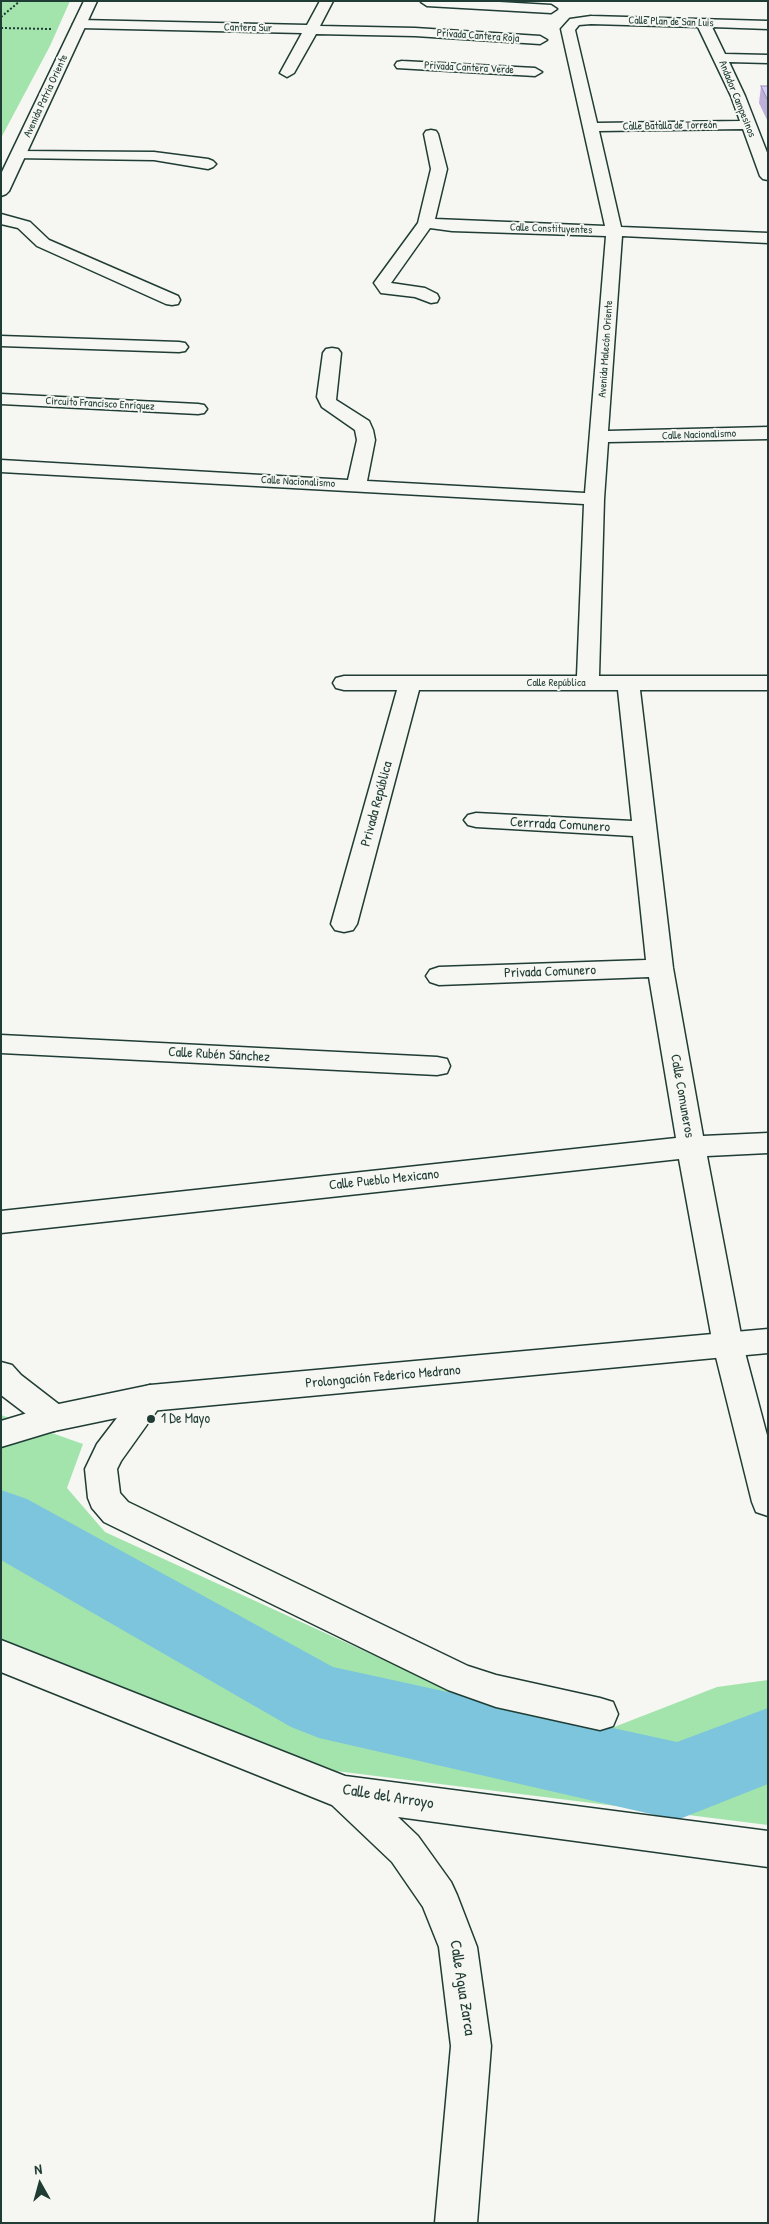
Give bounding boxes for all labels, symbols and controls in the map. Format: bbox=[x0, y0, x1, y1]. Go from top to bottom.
street label: Calle Plan de San Luis bbox=[628, 14, 714, 30]
street label: Cantera Sur bbox=[224, 21, 272, 35]
street label: Privada Cantera Roja bbox=[436, 27, 520, 45]
street label: Avenida Patria Oriente bbox=[21, 52, 71, 140]
street label: Privada Cantera Verde bbox=[424, 59, 514, 77]
street label: Andador Campesinos bbox=[716, 59, 758, 139]
street label: Calle Batalla de Torreón bbox=[623, 119, 717, 133]
street label: Calle Constituyentes bbox=[510, 221, 592, 237]
street label: Avenida Malecón Oriente bbox=[596, 300, 616, 398]
street label: Circuito Francisco Enriquez bbox=[45, 395, 155, 413]
street label: Calle Nacionalismo bbox=[662, 427, 736, 443]
street label: Calle Nacionalismo bbox=[261, 473, 335, 491]
street label: Calle República bbox=[527, 676, 585, 690]
street label: Privada República bbox=[358, 760, 396, 848]
street label: Cerrrada Comunero bbox=[509, 814, 611, 836]
street label: Privada Comunero bbox=[504, 962, 596, 982]
street label: Calle Rubén Sánchez bbox=[168, 1044, 270, 1066]
street label: Calle Comuneros bbox=[666, 1053, 698, 1139]
street label: Calle Pueblo Mexicano bbox=[328, 1166, 440, 1194]
street label: Prolongación Federico Medrano bbox=[305, 1362, 461, 1392]
place label: 1 De Mayo bbox=[161, 1411, 210, 1427]
marker: 1 De Mayo bbox=[145, 1413, 157, 1425]
street label: Calle del Arroyo bbox=[341, 1780, 435, 1814]
street label: Calle Agua Zarca bbox=[445, 1939, 479, 2037]
north arrow bbox=[15, 2159, 65, 2209]
text: N bbox=[33, 2159, 43, 2178]

